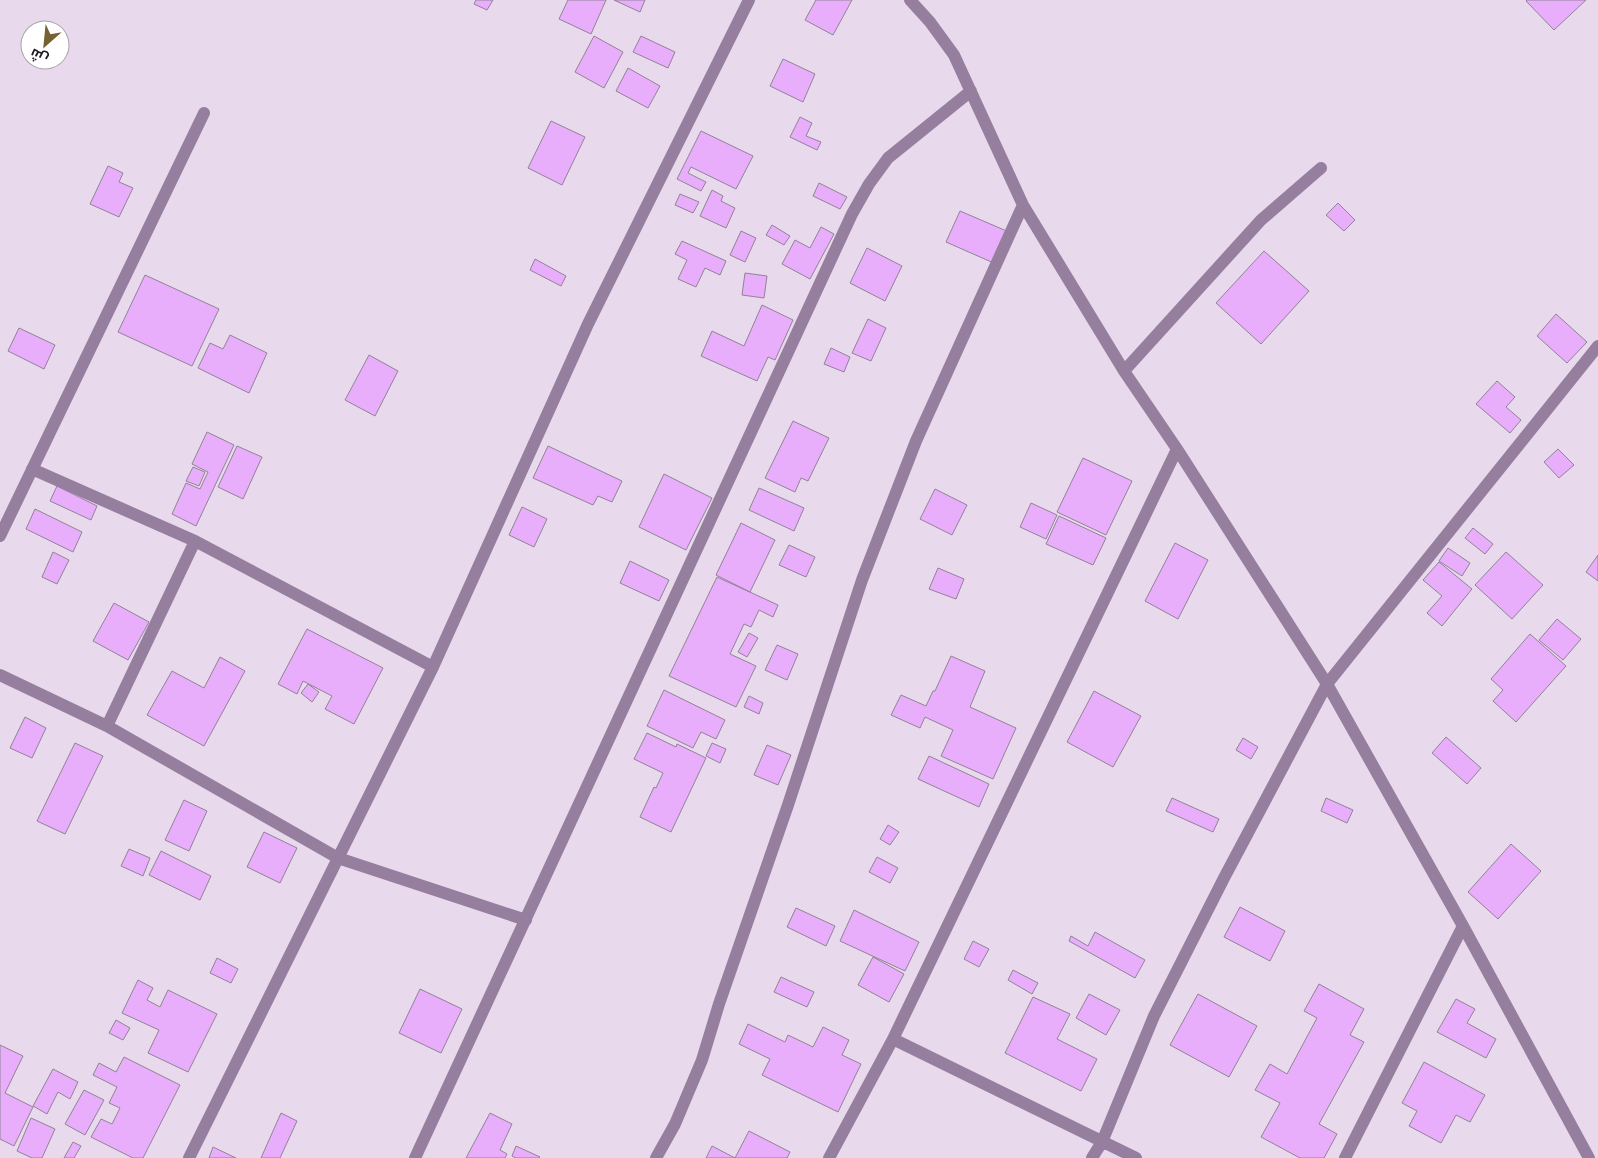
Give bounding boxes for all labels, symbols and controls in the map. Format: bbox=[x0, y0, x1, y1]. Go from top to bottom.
north arrow bbox=[20, 20, 70, 70]
text: ش bbox=[27, 44, 51, 68]

